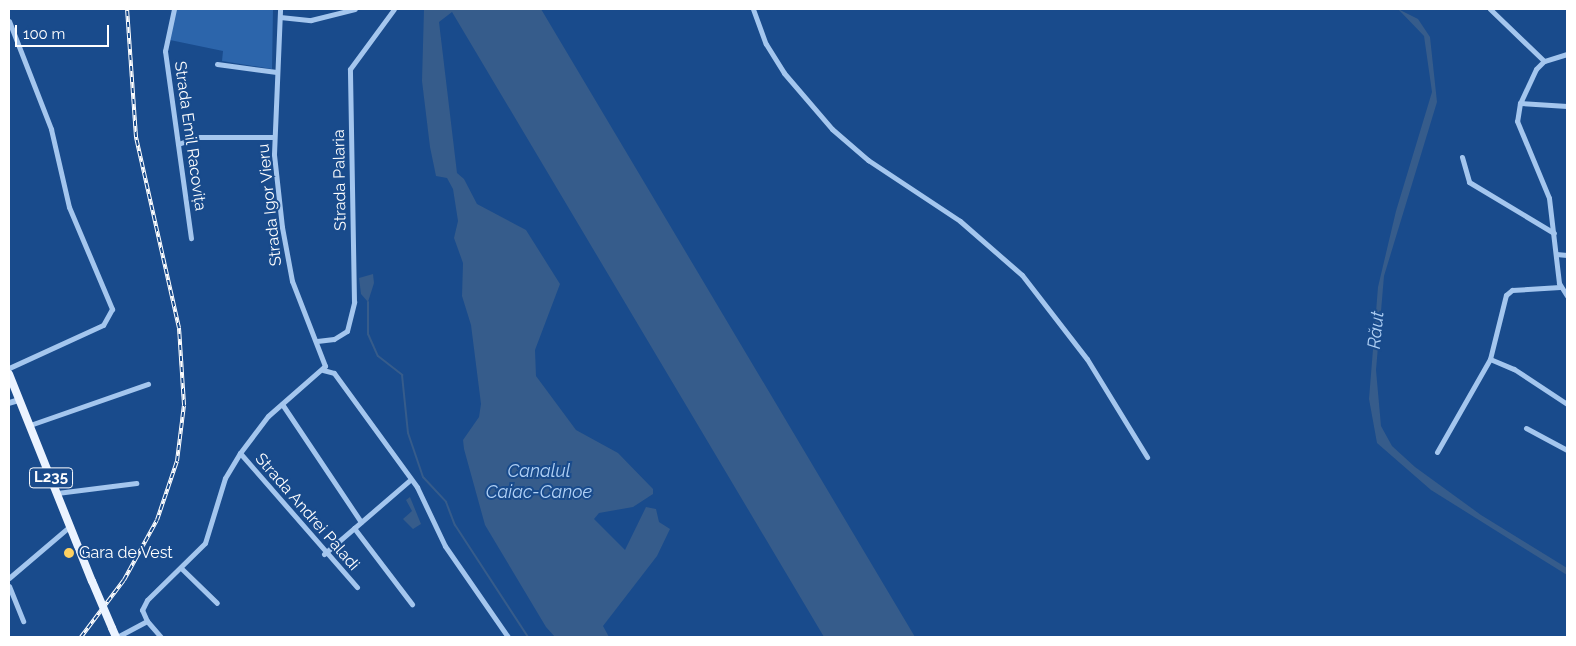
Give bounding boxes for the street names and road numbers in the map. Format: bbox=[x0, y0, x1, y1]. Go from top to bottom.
street label: Strada Emil Racovița bbox=[170, 60, 210, 212]
street label: Strada Palaria bbox=[330, 129, 350, 231]
street label: Strada Igor Vieru bbox=[254, 142, 286, 268]
street label: Strada Andrei Paladi bbox=[251, 449, 363, 575]
road number: L235 bbox=[28, 466, 74, 490]

